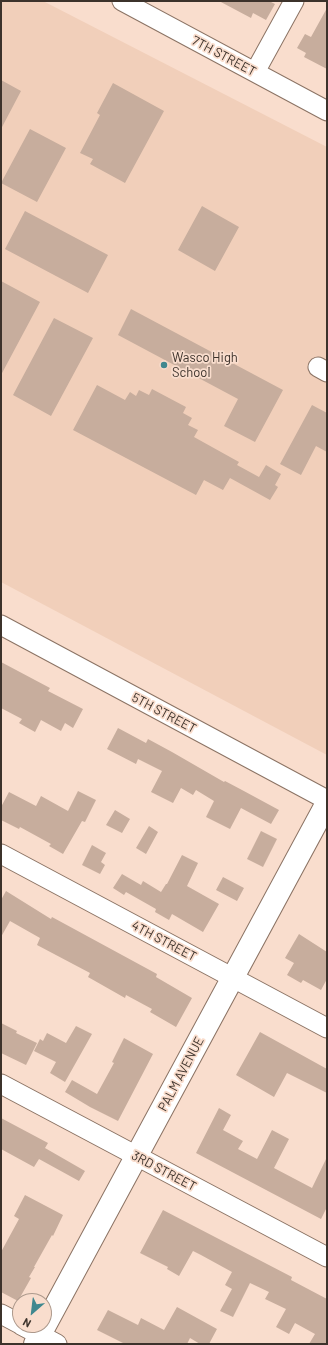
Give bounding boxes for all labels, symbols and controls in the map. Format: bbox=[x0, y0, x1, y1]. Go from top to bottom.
street label: 7TH STREET bbox=[189, 33, 259, 79]
place label: Wasco High School bbox=[172, 350, 238, 381]
marker: Wasco High School bbox=[159, 360, 169, 370]
street label: 5TH STREET bbox=[129, 689, 199, 737]
street label: 4TH STREET bbox=[129, 917, 199, 965]
street label: PALM AVENUE bbox=[155, 1034, 207, 1114]
street label: 3RD STREET bbox=[129, 1147, 199, 1195]
north arrow bbox=[12, 1293, 52, 1333]
text: N bbox=[20, 1316, 33, 1331]

